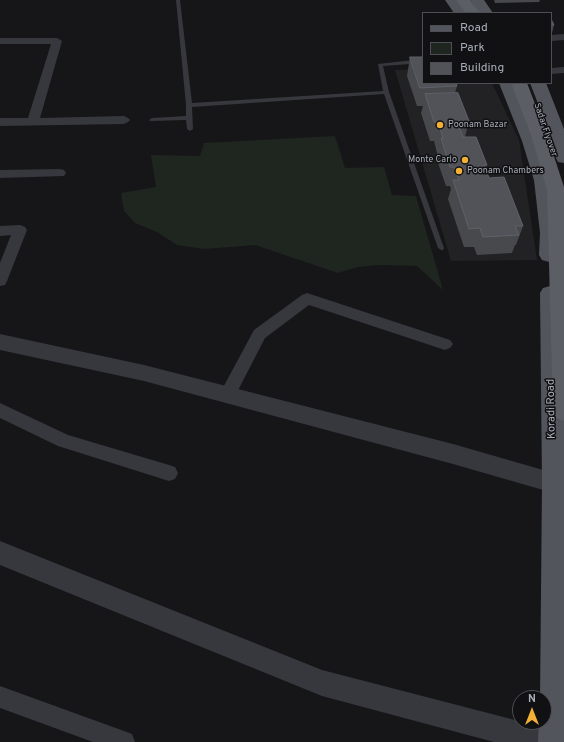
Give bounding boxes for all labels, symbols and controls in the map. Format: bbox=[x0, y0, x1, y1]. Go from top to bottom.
legend bbox=[422, 12, 552, 84]
text: Road bbox=[460, 20, 488, 36]
text: Park bbox=[460, 40, 485, 56]
text: Building bbox=[460, 60, 504, 76]
street label: Sadar Flyover bbox=[531, 102, 559, 158]
marker: Poonam Bazar bbox=[435, 120, 445, 130]
place label: Poonam Bazar bbox=[448, 120, 507, 130]
place label: Monte Carlo bbox=[408, 155, 457, 165]
marker: Monte Carlo bbox=[460, 155, 470, 165]
marker: Poonam Chambers bbox=[454, 166, 464, 176]
place label: Poonam Chambers bbox=[467, 166, 544, 176]
street label: Koradi Road bbox=[545, 379, 559, 439]
north arrow bbox=[512, 690, 552, 730]
text: N bbox=[528, 692, 536, 706]

